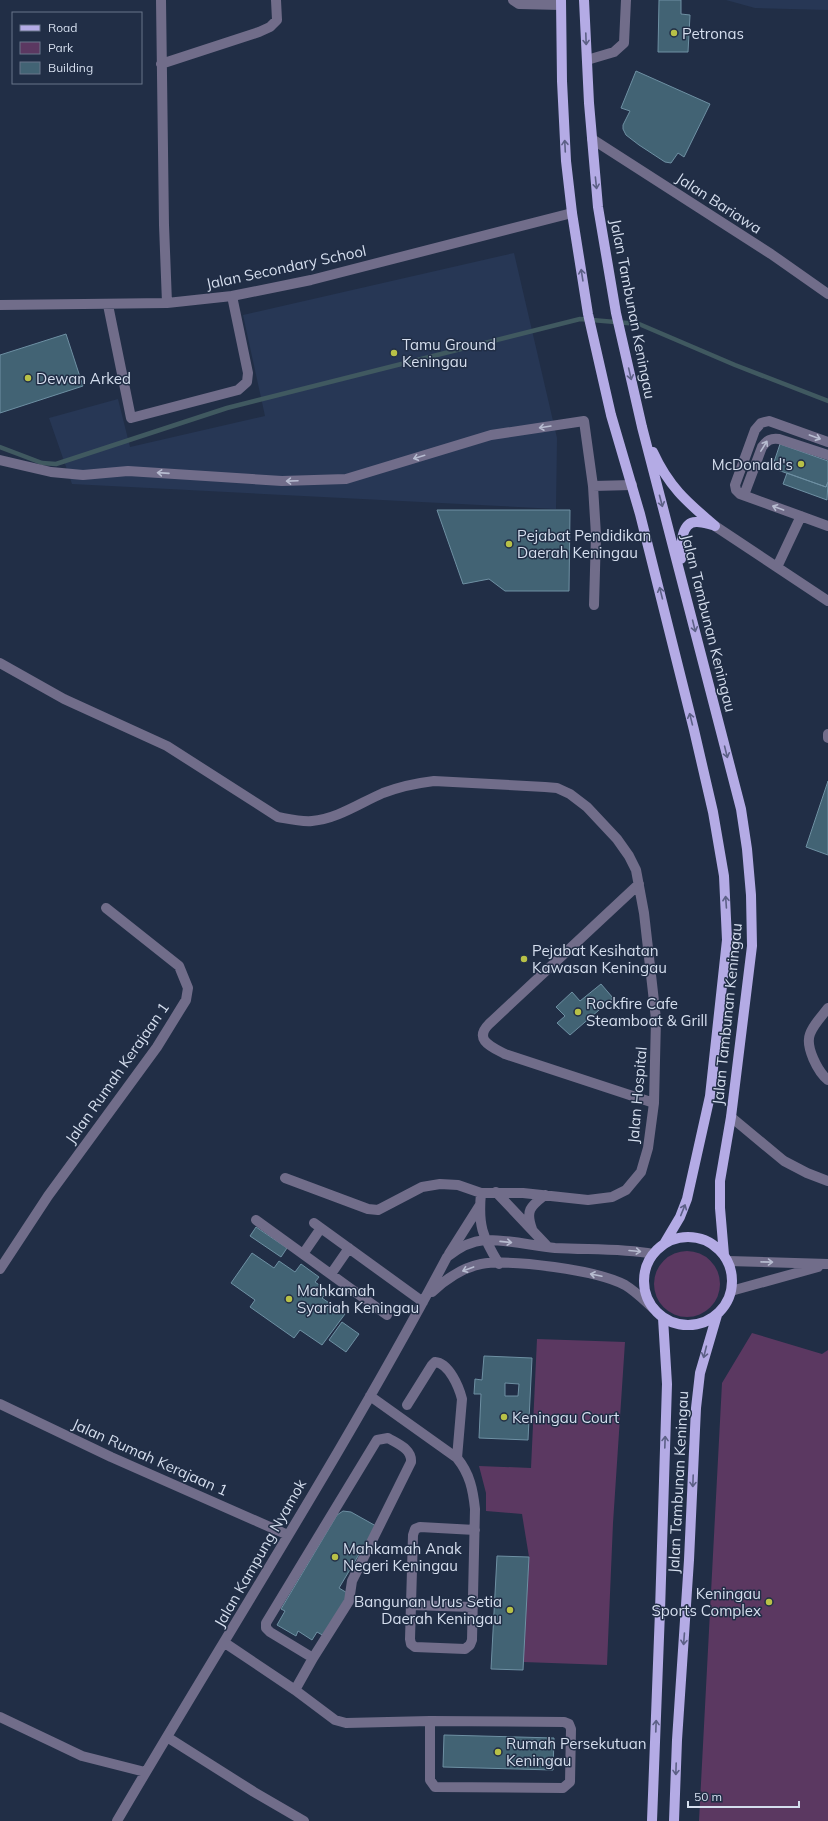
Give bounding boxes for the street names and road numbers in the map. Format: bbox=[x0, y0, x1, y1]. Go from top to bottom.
street label: Jalan Bariawa bbox=[673, 168, 765, 238]
street label: Jalan Tambunan Keningau bbox=[606, 217, 660, 401]
street label: Jalan Secondary School bbox=[204, 241, 368, 293]
street label: Jalan Tambunan Keningau bbox=[678, 532, 740, 714]
street label: Jalan Tambunan Keningau bbox=[708, 922, 746, 1106]
street label: Jalan Rumah Kerajaan 1 bbox=[61, 999, 173, 1147]
street label: Jalan Hospital bbox=[623, 1046, 651, 1144]
street label: Jalan Tambunan Keningau bbox=[664, 1390, 692, 1574]
street label: Jalan Rumah Kerajaan 1 bbox=[69, 1414, 231, 1500]
street label: Jalan Kampung Nyamok bbox=[210, 1475, 310, 1630]

